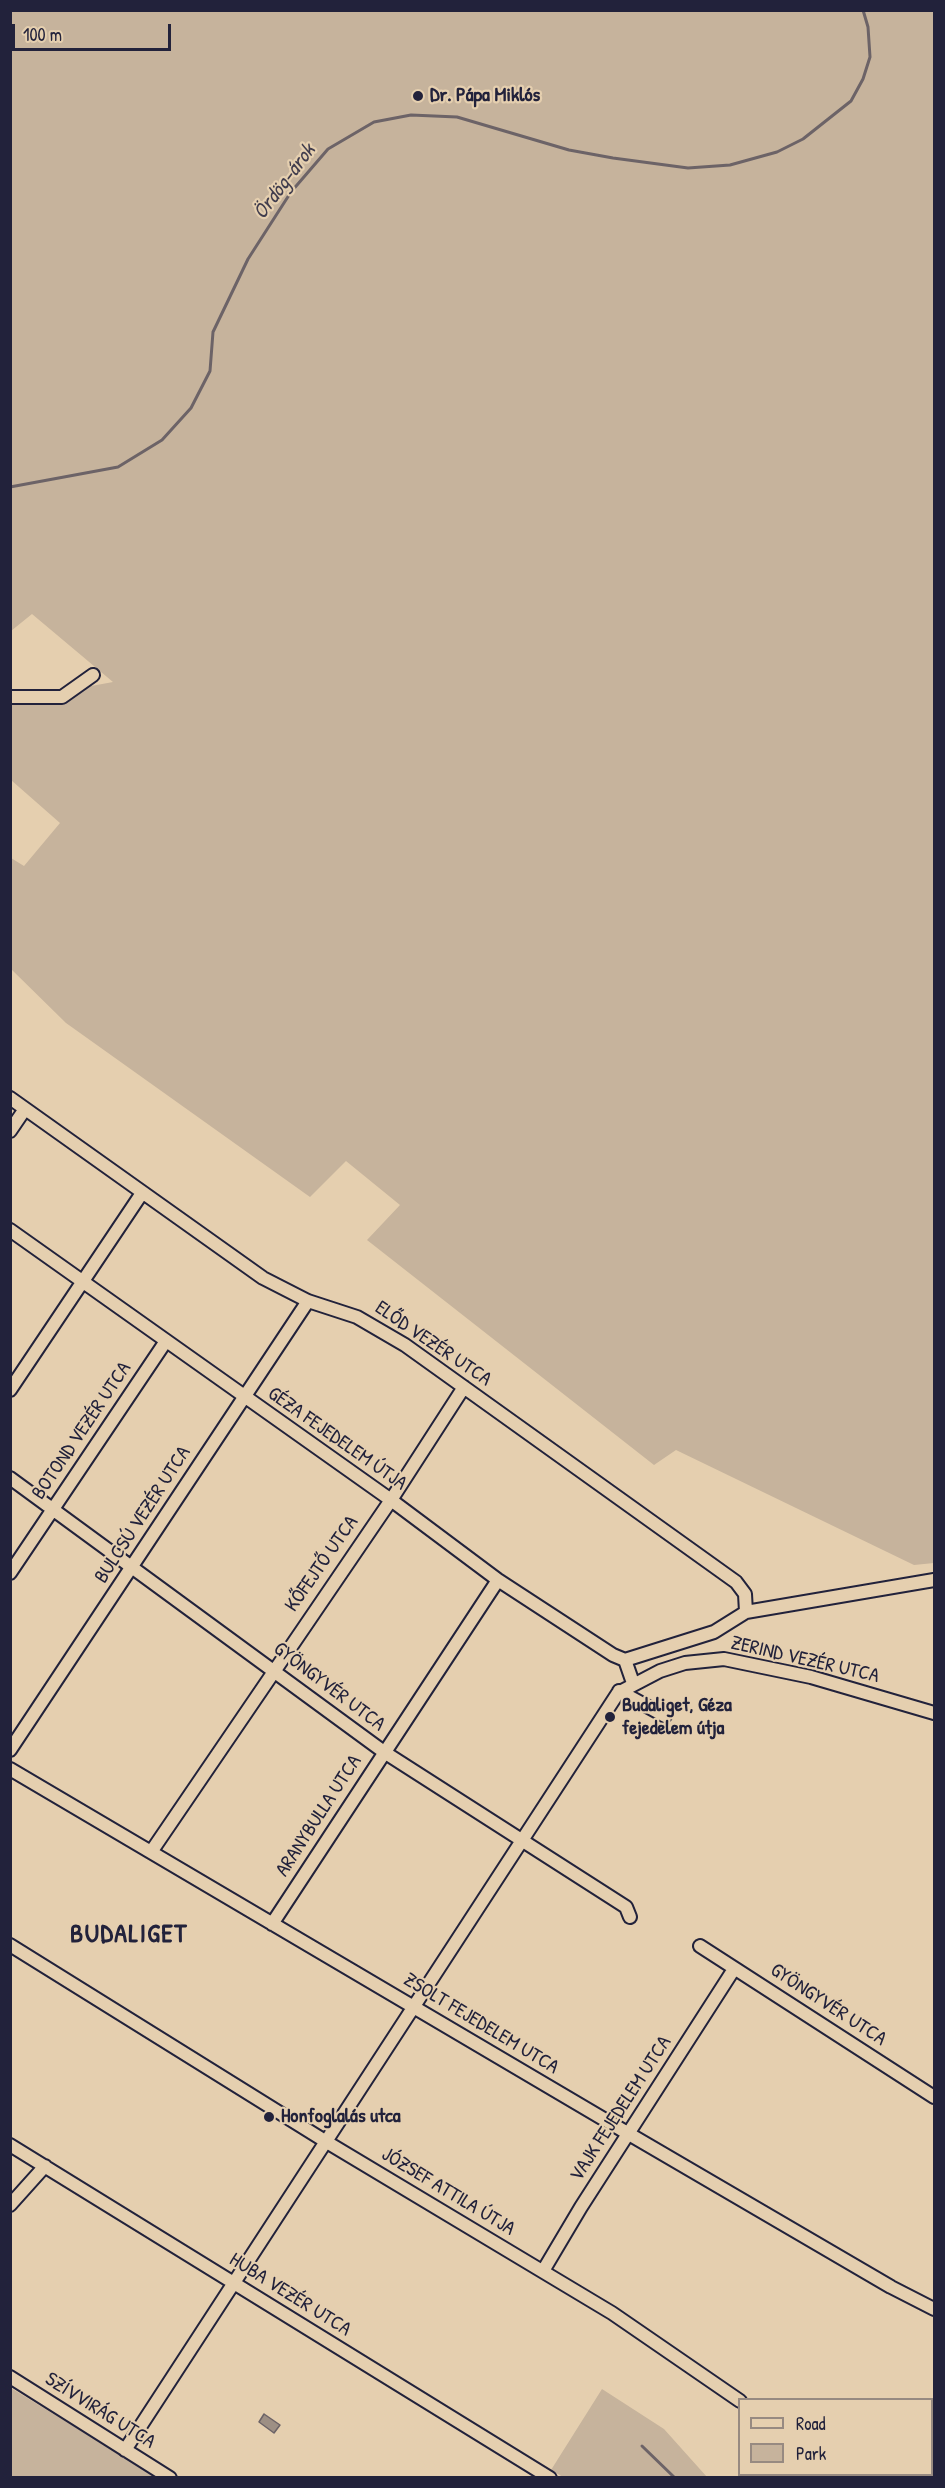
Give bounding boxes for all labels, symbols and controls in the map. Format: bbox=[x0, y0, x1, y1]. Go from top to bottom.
scale bar bbox=[15, 12, 174, 50]
text: 100 m bbox=[23, 22, 62, 47]
place label: Dr. Pápa Miklós bbox=[430, 84, 540, 108]
marker: Dr. Pápa Miklós bbox=[411, 89, 425, 103]
water label: Ördög-árok bbox=[249, 139, 321, 225]
street label: ELŐD VEZÉR UTCA bbox=[370, 1296, 496, 1392]
street label: BOTOND VEZÉR UTCA bbox=[27, 1358, 137, 1504]
street label: GÉZA FEJEDELEM ÚTJA bbox=[263, 1382, 411, 1496]
street label: BULCSÚ VEZÉR UTCA bbox=[90, 1442, 196, 1588]
street label: KŐFEJTŐ UTCA bbox=[280, 1511, 364, 1617]
street label: ZERIND VEZÉR UTCA bbox=[729, 1631, 881, 1689]
street label: GYÖNGYVÉR UTCA bbox=[268, 1637, 390, 1737]
place label: Budaliget, Géza fejedelem útja bbox=[622, 1694, 732, 1741]
marker: Budaliget, Géza fejedelem útja bbox=[603, 1710, 617, 1724]
street label: ARANYBULLA UTCA bbox=[271, 1751, 367, 1881]
district label: BUDALIGET bbox=[70, 1919, 188, 1951]
street label: GYÖNGYVÉR UTCA bbox=[765, 1959, 891, 2051]
street label: ZSOLT FEJEDELEM UTCA bbox=[399, 1968, 563, 2080]
street label: VAJK FEJEDELEM UTCA bbox=[565, 2032, 677, 2186]
place label: Honfoglalás utca bbox=[281, 2105, 401, 2129]
marker: Honfoglalás utca bbox=[262, 2110, 276, 2124]
street label: JÓZSEF ATTILA ÚTJA bbox=[377, 2143, 519, 2241]
street label: HUBA VEZÉR UTCA bbox=[225, 2248, 355, 2342]
street label: SZÍVVIRÁG UTCA bbox=[41, 2368, 159, 2454]
legend bbox=[738, 2398, 933, 2476]
text: Road bbox=[796, 2411, 826, 2436]
text: Park bbox=[796, 2441, 826, 2466]

